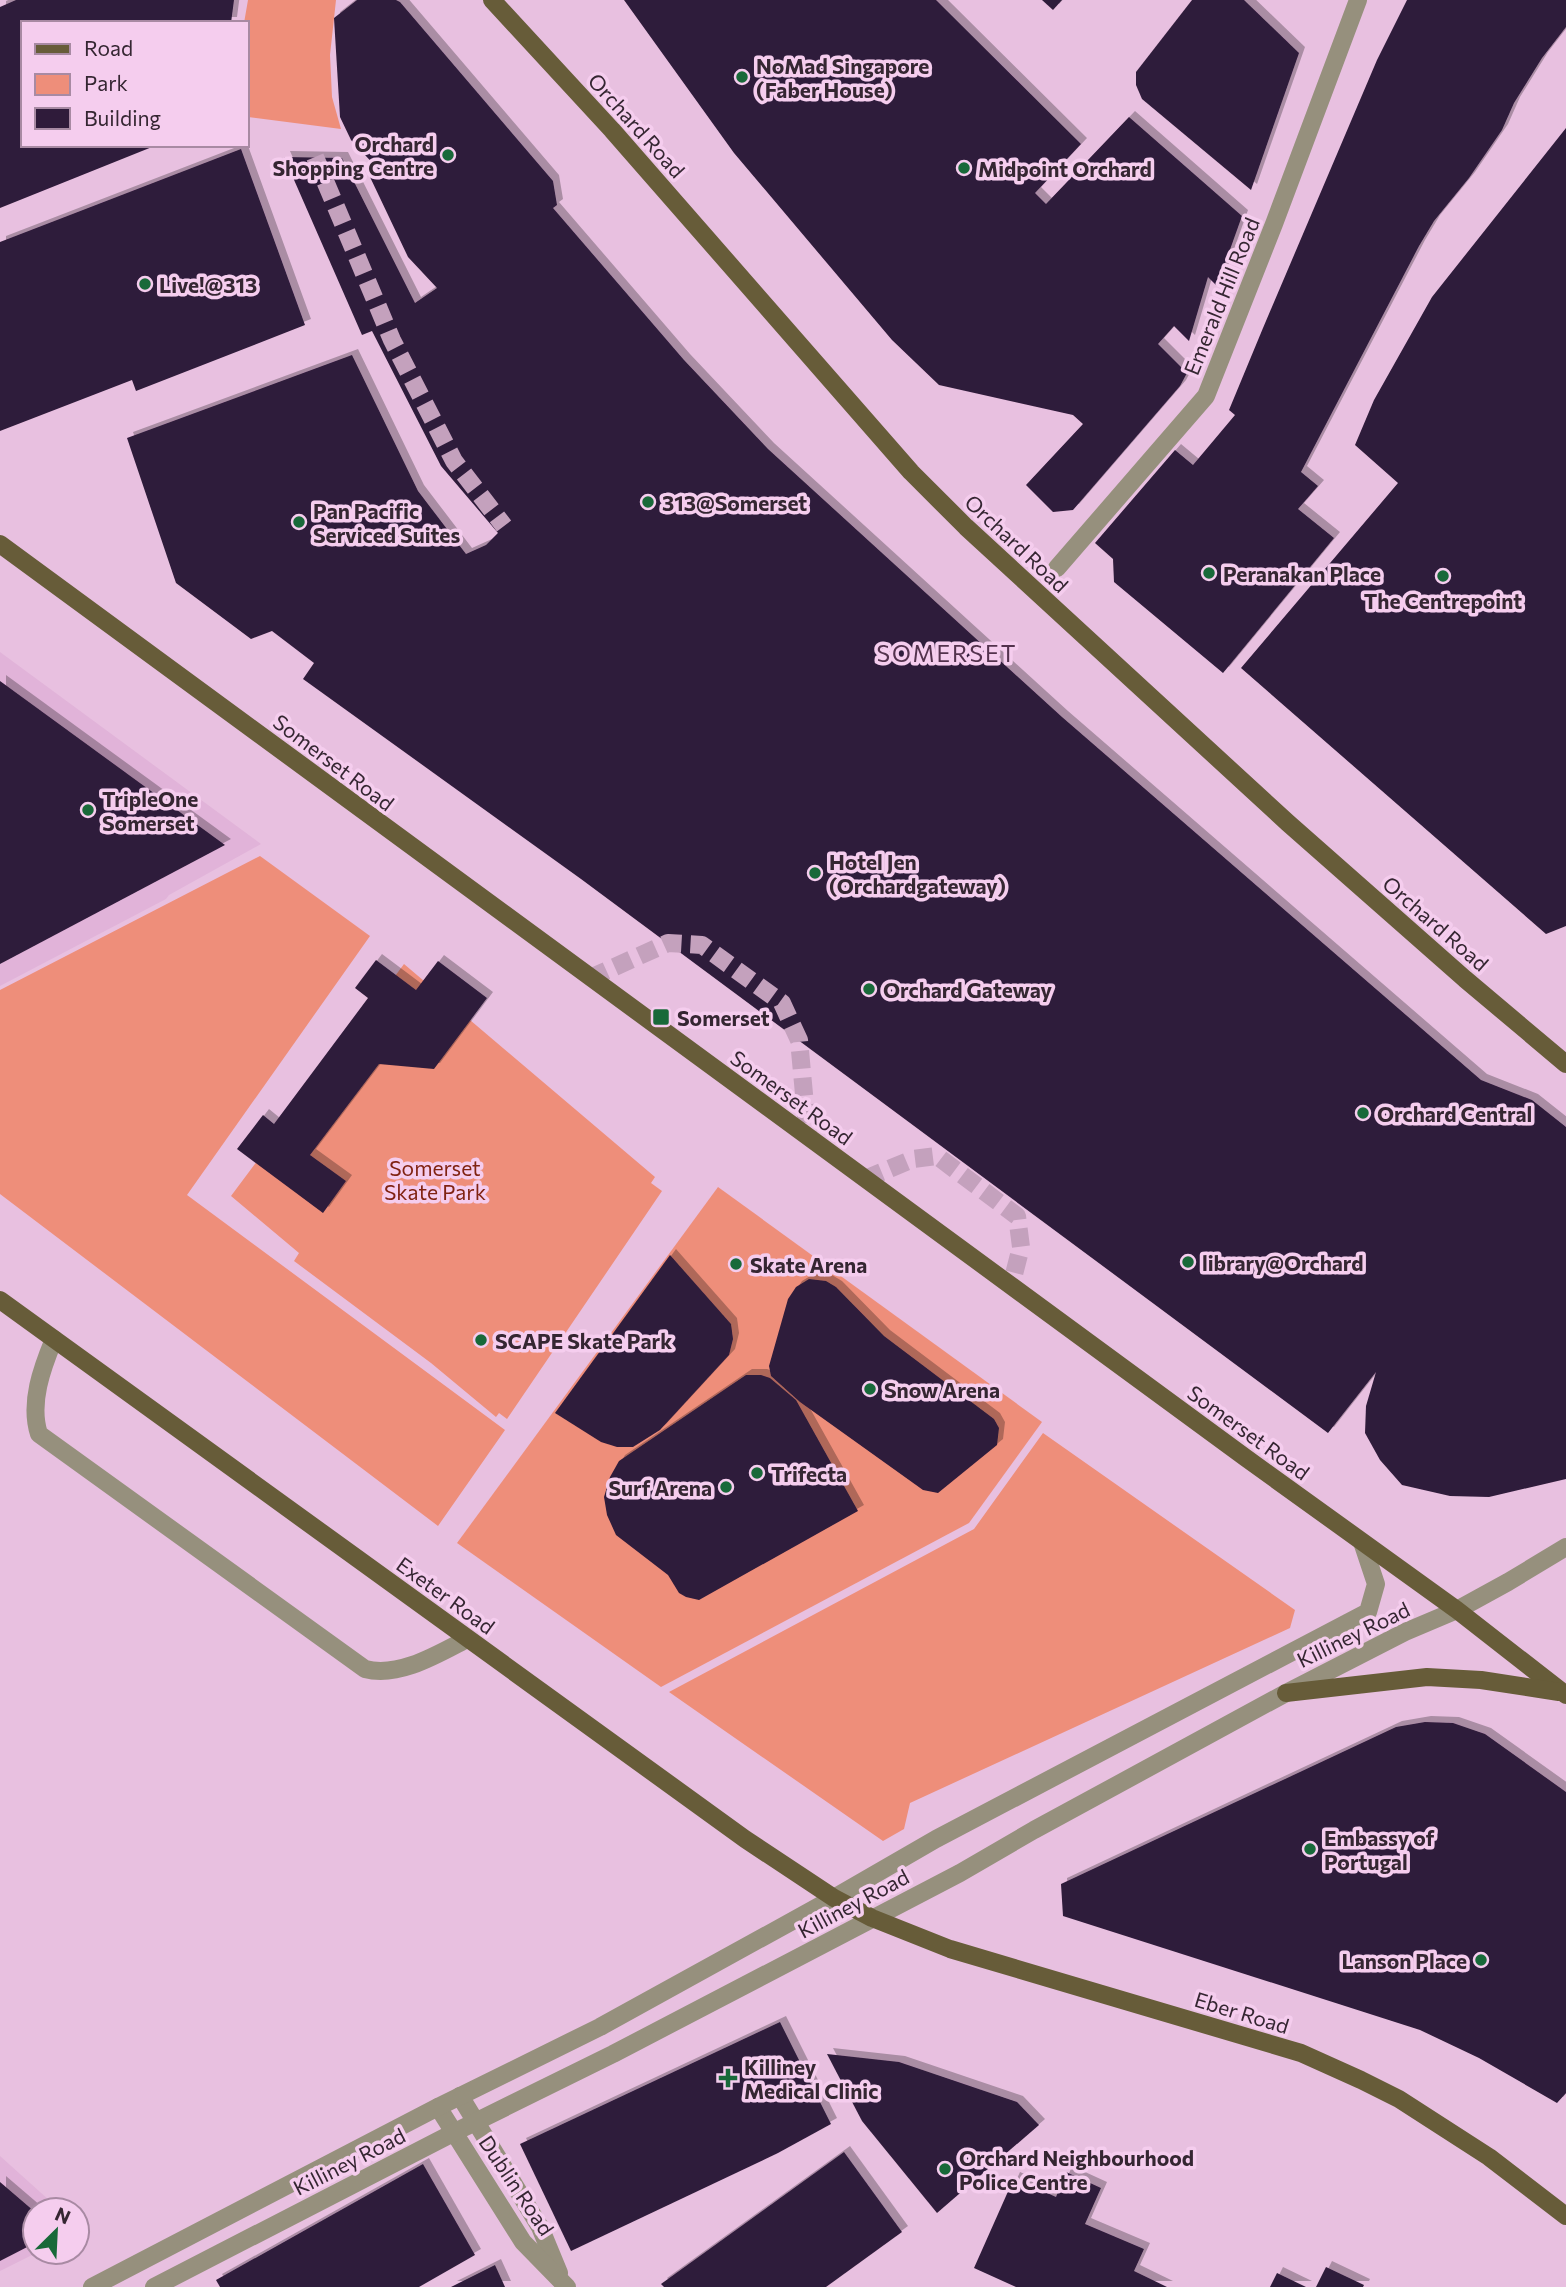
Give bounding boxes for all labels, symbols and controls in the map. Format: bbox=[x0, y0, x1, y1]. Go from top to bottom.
legend bbox=[21, 21, 248, 147]
text: Road bbox=[84, 35, 133, 60]
place label: NoMad Singapore (Faber House) bbox=[756, 53, 929, 102]
street label: Orchard Road bbox=[584, 68, 690, 182]
marker: NoMad Singapore (Faber House) bbox=[734, 69, 750, 85]
text: Park bbox=[84, 70, 128, 95]
text: Building bbox=[84, 105, 161, 130]
place label: Orchard Shopping Centre bbox=[272, 131, 434, 180]
marker: Orchard Shopping Centre bbox=[440, 147, 456, 163]
place label: Midpoint Orchard bbox=[978, 156, 1152, 181]
marker: Midpoint Orchard bbox=[956, 160, 972, 176]
street label: Emerald Hill Road bbox=[1178, 214, 1264, 378]
place label: Live!@313 bbox=[159, 272, 257, 297]
marker: Live!@313 bbox=[137, 276, 153, 292]
street label: Orchard Road bbox=[960, 489, 1074, 597]
place label: 313@Somerset bbox=[662, 490, 807, 515]
marker: 313@Somerset bbox=[640, 494, 656, 510]
place label: Pan Pacific Serviced Suites bbox=[313, 498, 460, 547]
marker: Pan Pacific Serviced Suites bbox=[291, 514, 307, 530]
place label: Peranakan Place bbox=[1223, 561, 1381, 586]
marker: Peranakan Place bbox=[1201, 565, 1217, 581]
marker: The Centrepoint bbox=[1435, 568, 1451, 584]
place label: The Centrepoint bbox=[1364, 588, 1522, 613]
district label: SOMERSET bbox=[877, 639, 1017, 667]
street label: Somerset Road bbox=[269, 709, 399, 815]
place label: TripleOne Somerset bbox=[102, 786, 198, 835]
marker: TripleOne Somerset bbox=[80, 802, 96, 818]
place label: Hotel Jen (Orchardgateway) bbox=[829, 849, 1006, 898]
marker: Hotel Jen (Orchardgateway) bbox=[807, 865, 823, 881]
street label: Orchard Road bbox=[1378, 870, 1494, 976]
place label: Orchard Gateway bbox=[883, 977, 1052, 1002]
marker: Orchard Gateway bbox=[861, 981, 877, 997]
place label: Somerset bbox=[677, 1005, 770, 1030]
marker: Somerset bbox=[651, 1007, 671, 1027]
street label: Somerset Road bbox=[726, 1044, 858, 1150]
place label: Orchard Central bbox=[1377, 1101, 1532, 1126]
marker: Orchard Central bbox=[1355, 1105, 1371, 1121]
park label: Somerset Skate Park bbox=[384, 1155, 486, 1204]
place label: library@Orchard bbox=[1202, 1250, 1364, 1275]
place label: Skate Arena bbox=[750, 1252, 867, 1277]
marker: library@Orchard bbox=[1180, 1254, 1196, 1270]
marker: Skate Arena bbox=[728, 1256, 744, 1272]
place label: SCAPE Skate Park bbox=[495, 1328, 672, 1353]
marker: SCAPE Skate Park bbox=[473, 1332, 489, 1348]
place label: Snow Arena bbox=[884, 1377, 1000, 1402]
street label: Somerset Road bbox=[1183, 1379, 1315, 1485]
marker: Snow Arena bbox=[862, 1381, 878, 1397]
place label: Trifecta bbox=[771, 1461, 847, 1486]
marker: Trifecta bbox=[749, 1465, 765, 1481]
place label: Surf Arena bbox=[608, 1475, 712, 1500]
marker: Surf Arena bbox=[718, 1479, 734, 1495]
street label: Exeter Road bbox=[392, 1551, 500, 1639]
street label: Killiney Road bbox=[1293, 1596, 1413, 1672]
place label: Embassy of Portugal bbox=[1324, 1825, 1435, 1874]
marker: Embassy of Portugal bbox=[1302, 1841, 1318, 1857]
street label: Killiney Road bbox=[793, 1863, 913, 1943]
place label: Lanson Place bbox=[1341, 1948, 1467, 1973]
marker: Lanson Place bbox=[1473, 1952, 1489, 1968]
street label: Eber Road bbox=[1192, 1986, 1292, 2038]
place label: Killiney Medical Clinic bbox=[744, 2054, 878, 2103]
marker: Killiney Medical Clinic bbox=[718, 2068, 738, 2088]
street label: Killiney Road bbox=[289, 2122, 409, 2200]
street label: Dublin Road bbox=[474, 2130, 560, 2240]
place label: Orchard Neighbourhood Police Centre bbox=[959, 2145, 1194, 2194]
marker: Orchard Neighbourhood Police Centre bbox=[937, 2161, 953, 2177]
north arrow bbox=[21, 2196, 91, 2266]
text: N bbox=[52, 2202, 74, 2228]

